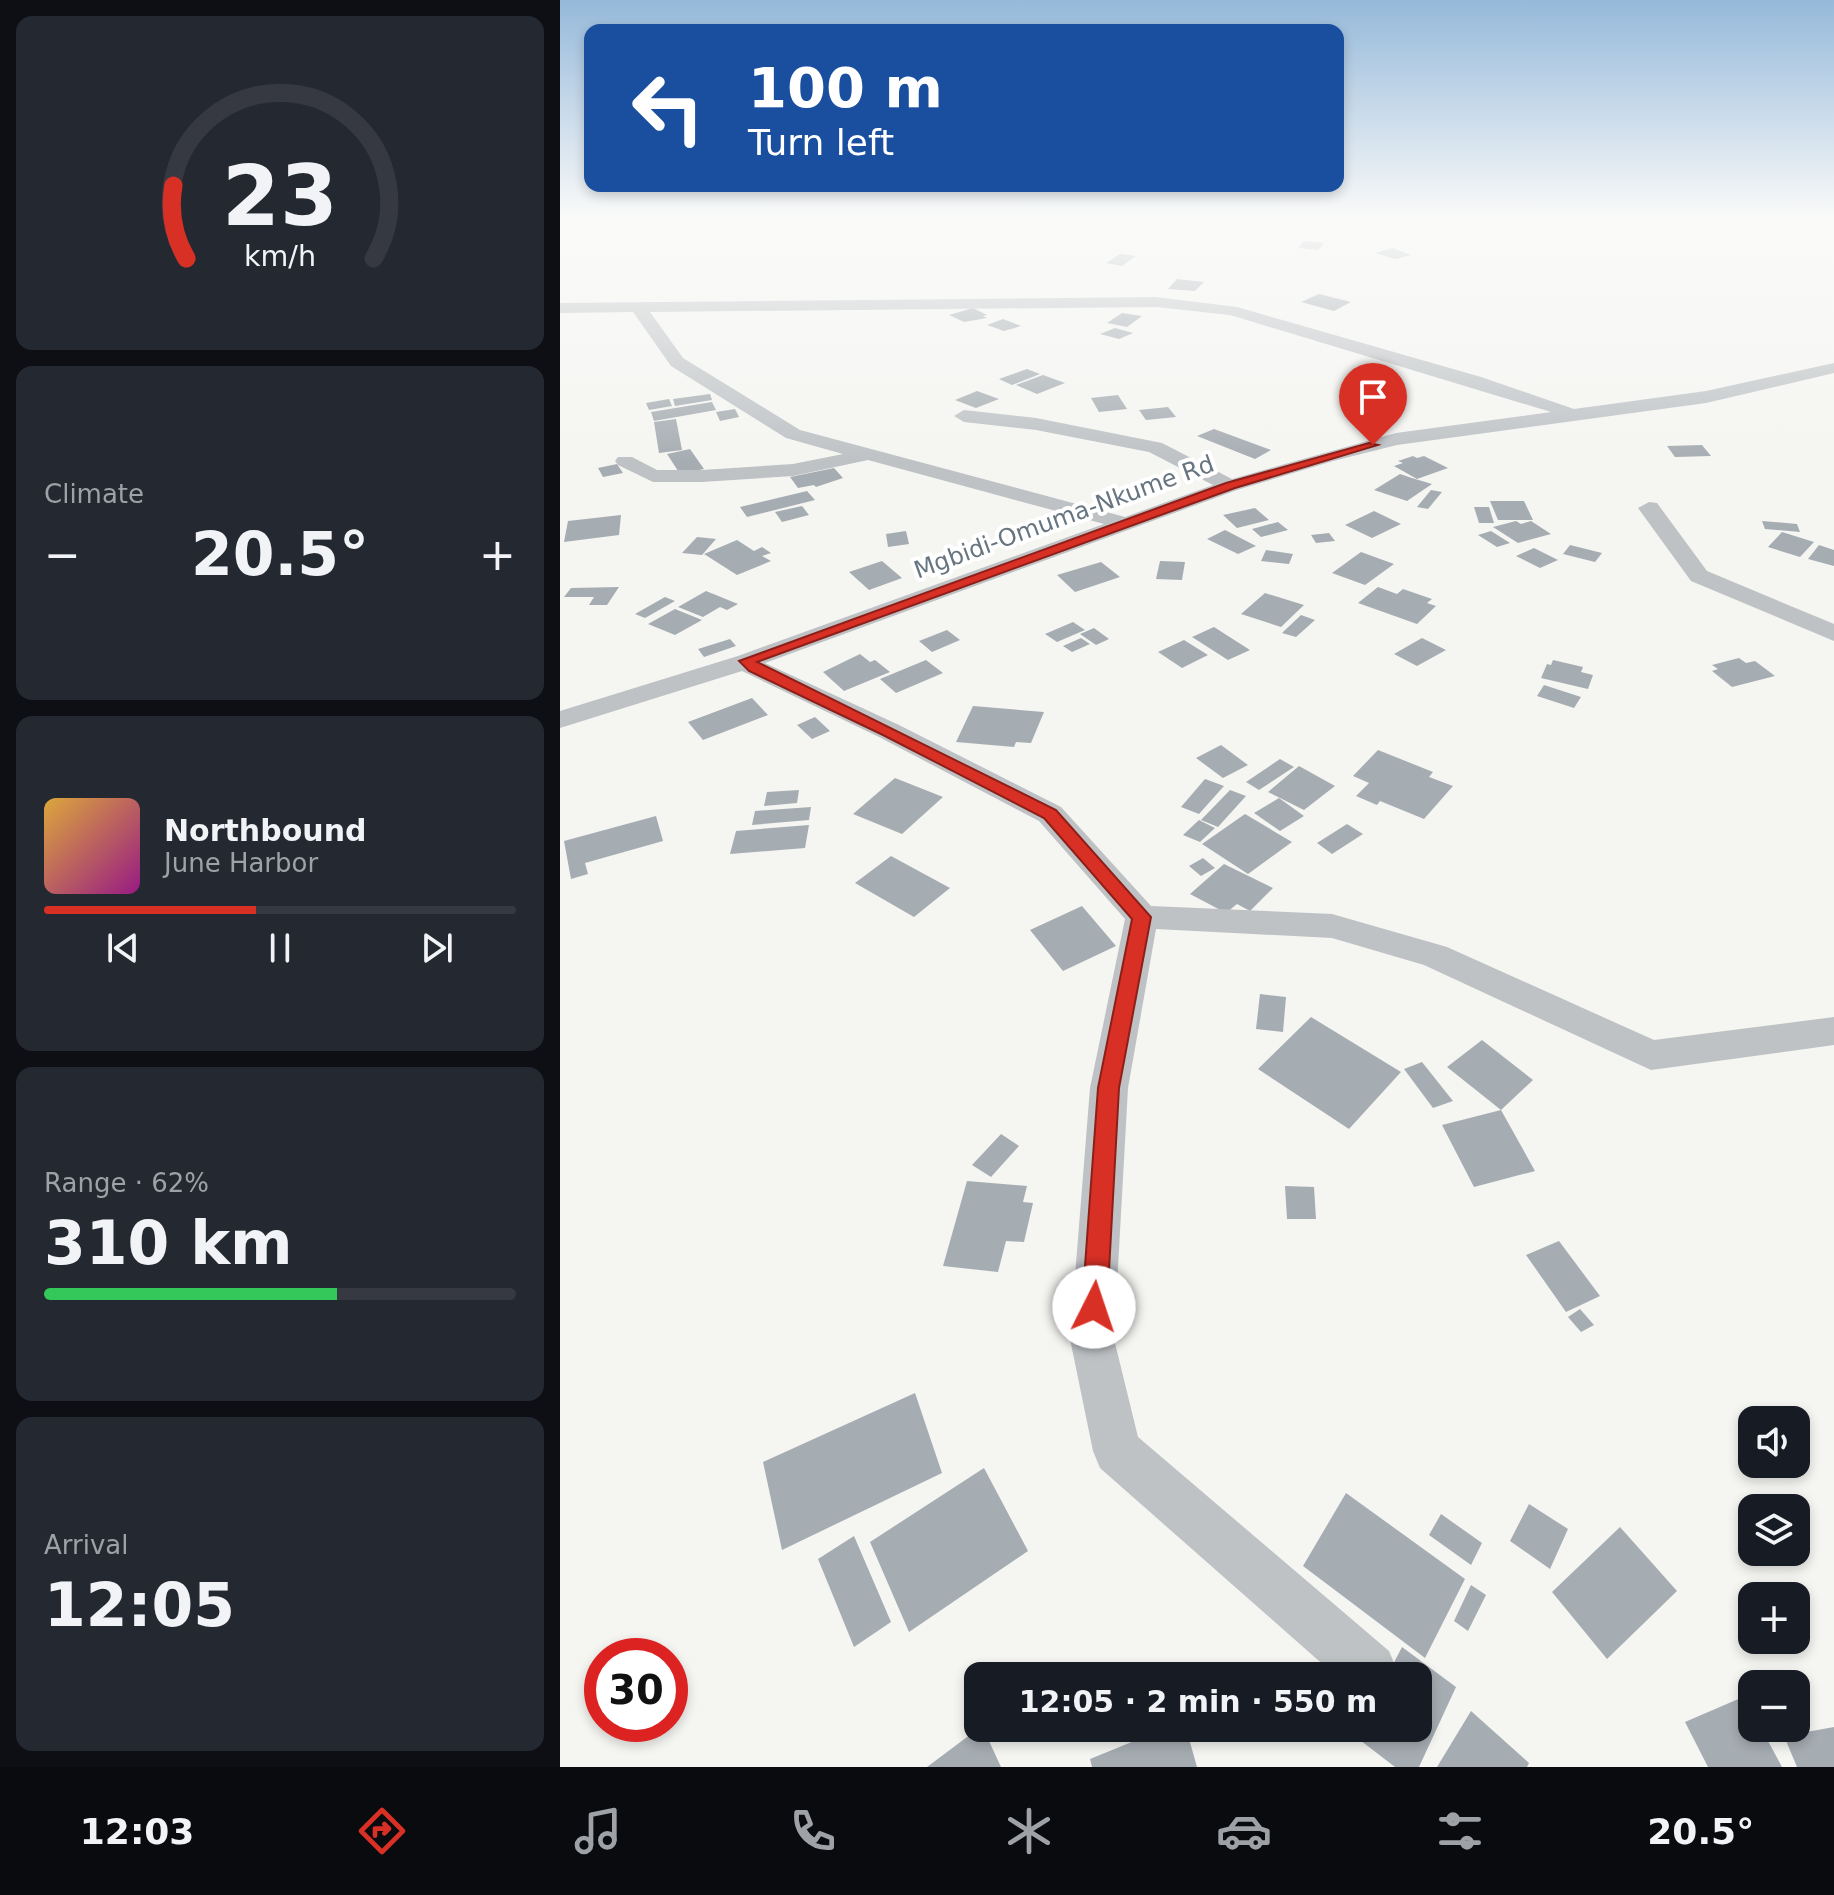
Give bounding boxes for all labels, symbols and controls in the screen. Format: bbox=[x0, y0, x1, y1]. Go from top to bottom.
text: 100 m bbox=[748, 55, 943, 120]
icon: left bbox=[616, 56, 720, 160]
text: Turn left bbox=[748, 122, 894, 163]
text: 23 bbox=[222, 148, 338, 245]
text: km/h bbox=[244, 239, 316, 273]
pin bbox=[1339, 363, 1407, 445]
icon: arrive bbox=[1351, 375, 1395, 419]
street label: Mgbidi-Omuma-Nkume Rd bbox=[910, 450, 1218, 584]
text: Climate bbox=[44, 479, 144, 509]
text: 20.5° bbox=[191, 519, 369, 589]
text: − bbox=[44, 529, 81, 580]
text: + bbox=[479, 529, 516, 580]
text: Northbound bbox=[164, 813, 367, 848]
text: June Harbor bbox=[164, 848, 318, 878]
icon: previous bbox=[101, 926, 145, 970]
icon: pause bbox=[258, 926, 302, 970]
icon: next bbox=[415, 926, 459, 970]
text: Range · 62% bbox=[44, 1168, 209, 1198]
text: 310 km bbox=[44, 1208, 293, 1278]
position arrow bbox=[1052, 1265, 1136, 1349]
map controls bbox=[1738, 1406, 1810, 1742]
button: sound bbox=[1738, 1406, 1810, 1478]
button: layers bbox=[1738, 1494, 1810, 1566]
text: Arrival bbox=[44, 1530, 128, 1560]
text: 12:05 bbox=[44, 1570, 235, 1640]
button: + bbox=[1738, 1582, 1810, 1654]
speed limit sign: 30 bbox=[584, 1638, 688, 1742]
button: − bbox=[1738, 1670, 1810, 1742]
text: 12:05 · 2 min · 550 m bbox=[1019, 1684, 1377, 1719]
icon: directions bbox=[354, 1803, 410, 1859]
icon: music bbox=[570, 1803, 626, 1859]
icon: phone bbox=[785, 1803, 841, 1859]
icon: climate bbox=[1001, 1803, 1057, 1859]
icon: car bbox=[1216, 1803, 1272, 1859]
icon: filters bbox=[1432, 1803, 1488, 1859]
text: 12:03 bbox=[80, 1811, 194, 1852]
text: 20.5° bbox=[1647, 1811, 1754, 1852]

